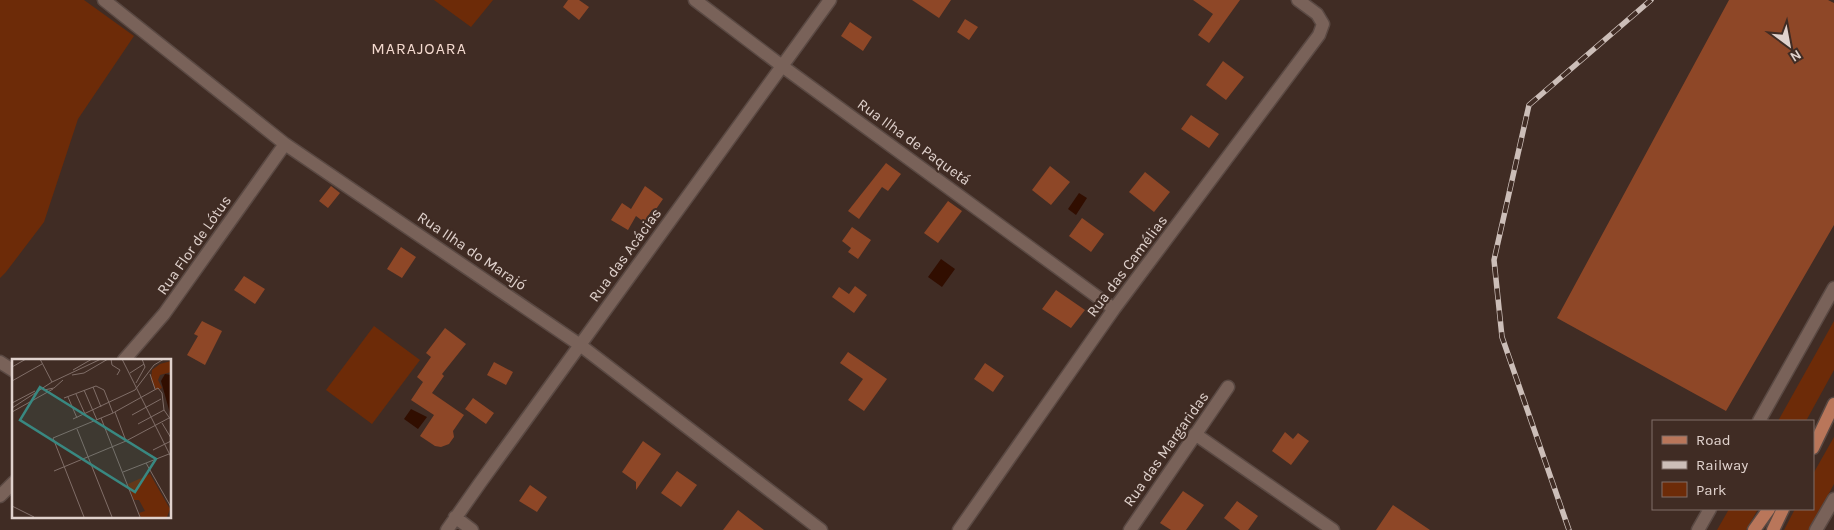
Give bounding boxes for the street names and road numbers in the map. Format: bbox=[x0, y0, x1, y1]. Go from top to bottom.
street label: Rua Ilha de Paquetá bbox=[854, 95, 974, 189]
street label: Rua Flor de Lótus bbox=[153, 192, 235, 298]
street label: Rua das Acácias bbox=[585, 205, 665, 305]
street label: Rua Ilha do Marajó bbox=[414, 208, 530, 294]
street label: Rua das Camélias bbox=[1083, 212, 1171, 320]
street label: Rua das Margaridas bbox=[1119, 388, 1213, 510]

